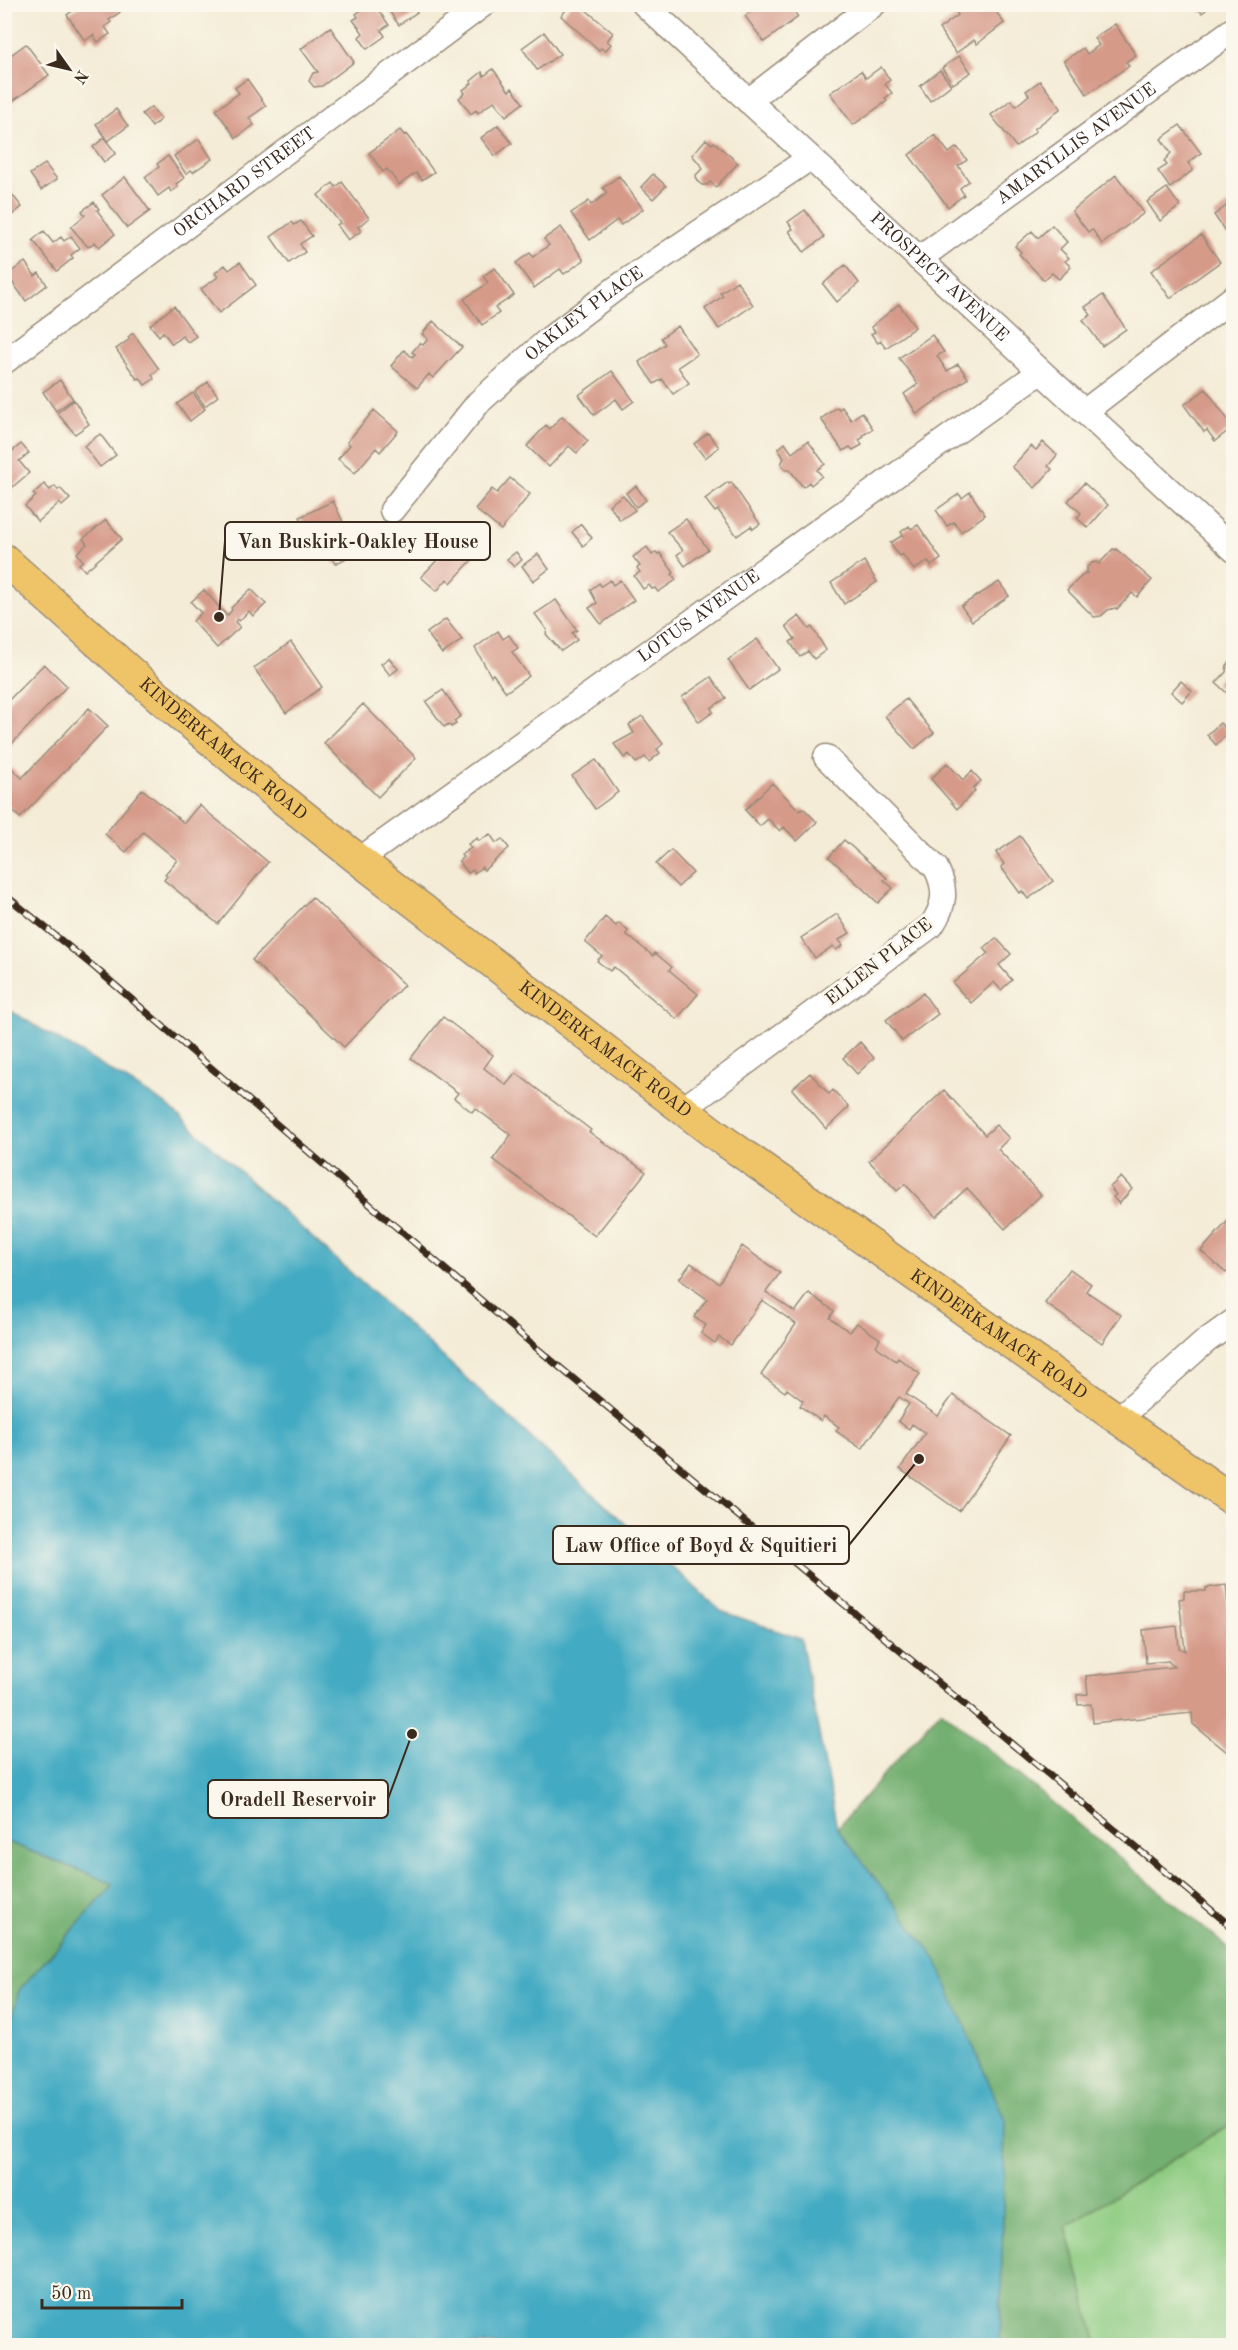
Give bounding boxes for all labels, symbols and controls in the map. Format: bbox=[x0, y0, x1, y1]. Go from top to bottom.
north arrow bbox=[39, 39, 99, 99]
text: N bbox=[69, 67, 90, 86]
street label: AMARYLLIS AVENUE bbox=[993, 80, 1160, 208]
street label: ORCHARD STREET bbox=[170, 124, 319, 241]
street label: PROSPECT AVENUE bbox=[866, 209, 1012, 345]
street label: OAKLEY PLACE bbox=[522, 264, 647, 365]
callout: Van Buskirk-Oakley House bbox=[225, 522, 490, 560]
text: Van Buskirk-Oakley House bbox=[237, 533, 479, 553]
street label: LOTUS AVENUE bbox=[634, 567, 763, 666]
street label: KINDERKAMACK ROAD bbox=[135, 675, 310, 824]
street label: ELLEN PLACE bbox=[822, 915, 936, 1009]
street label: KINDERKAMACK ROAD bbox=[515, 978, 694, 1121]
street label: KINDERKAMACK ROAD bbox=[907, 1266, 1090, 1403]
callout: Law Office of Boyd & Squitieri bbox=[553, 1526, 849, 1564]
text: Law Office of Boyd & Squitieri bbox=[565, 1537, 837, 1557]
callout: Oradell Reservoir bbox=[208, 1780, 388, 1818]
text: Oradell Reservoir bbox=[220, 1791, 376, 1811]
scale bar bbox=[42, 2272, 182, 2310]
text: 50 m bbox=[51, 2285, 91, 2303]

